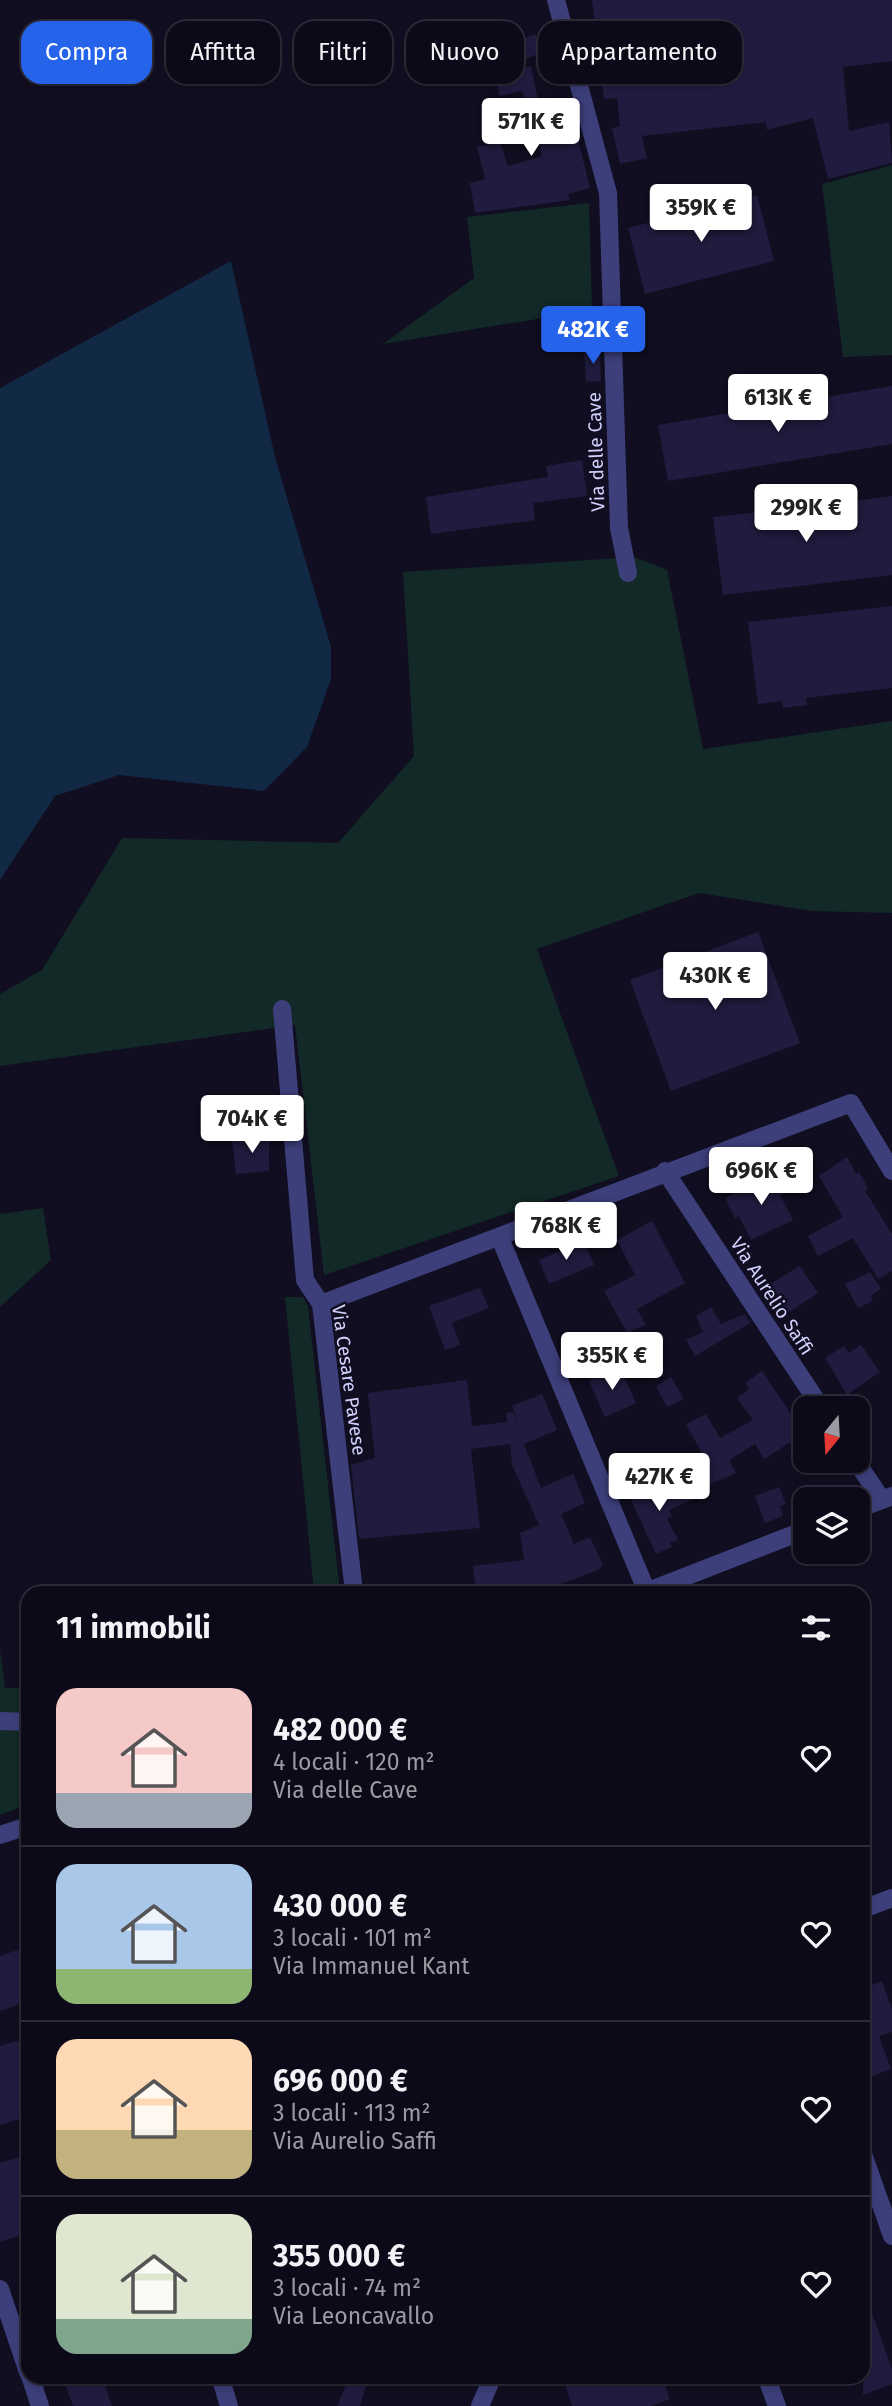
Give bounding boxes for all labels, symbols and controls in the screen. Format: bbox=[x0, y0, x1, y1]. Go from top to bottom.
chip: Compra bbox=[21, 21, 152, 84]
chip: Affitta bbox=[166, 21, 280, 84]
chip: Filtri bbox=[294, 21, 392, 84]
chip: Nuovo bbox=[406, 21, 524, 84]
chip: Appartamento bbox=[538, 21, 742, 84]
pin: 571K € bbox=[474, 99, 588, 158]
text: 571K € bbox=[498, 107, 564, 135]
pin: 359K € bbox=[644, 184, 758, 244]
text: 359K € bbox=[666, 193, 736, 221]
pin: 482K € bbox=[536, 306, 650, 366]
text: 482K € bbox=[557, 315, 629, 343]
pin: 613K € bbox=[721, 374, 835, 434]
text: 613K € bbox=[744, 383, 812, 411]
street label: Via delle Cave bbox=[582, 392, 610, 512]
pin: 299K € bbox=[749, 484, 863, 544]
text: 299K € bbox=[770, 493, 842, 521]
pin: 430K € bbox=[658, 953, 772, 1012]
text: 430K € bbox=[679, 961, 751, 989]
pin: 704K € bbox=[195, 1096, 309, 1155]
text: 704K € bbox=[217, 1104, 287, 1132]
pin: 696K € bbox=[704, 1148, 818, 1207]
text: 696K € bbox=[725, 1156, 797, 1184]
pin: 768K € bbox=[509, 1202, 623, 1262]
text: 768K € bbox=[531, 1211, 601, 1239]
street label: Via Aurelio Saffi bbox=[725, 1233, 819, 1359]
street label: Via Cesare Pavese bbox=[327, 1303, 371, 1457]
pin: 355K € bbox=[555, 1332, 669, 1392]
text: 355K € bbox=[577, 1341, 647, 1369]
north arrow bbox=[793, 1396, 870, 1474]
map controls bbox=[793, 1396, 870, 1564]
pin: 427K € bbox=[602, 1454, 716, 1513]
text: 427K € bbox=[625, 1462, 693, 1490]
button: layers bbox=[793, 1487, 870, 1564]
icon: filters bbox=[797, 1609, 835, 1647]
text: 11 immobili bbox=[56, 1610, 211, 1646]
text: 482 000 € bbox=[273, 1712, 407, 1748]
icon: home bbox=[112, 1716, 196, 1800]
icon: heart bbox=[797, 1739, 835, 1777]
text: 4 locali · 120 m² bbox=[273, 1748, 434, 1776]
text: Via delle Cave bbox=[273, 1776, 418, 1804]
text: 430 000 € bbox=[273, 1888, 407, 1924]
icon: home bbox=[112, 1892, 196, 1976]
icon: heart bbox=[797, 1915, 835, 1953]
text: 3 locali · 101 m² bbox=[273, 1924, 432, 1952]
text: Via Immanuel Kant bbox=[273, 1952, 470, 1980]
text: 696 000 € bbox=[273, 2063, 408, 2099]
icon: home bbox=[112, 2067, 196, 2151]
icon: heart bbox=[797, 2090, 835, 2128]
text: 3 locali · 113 m² bbox=[273, 2099, 431, 2127]
text: Via Aurelio Saffi bbox=[273, 2127, 437, 2155]
text: 355 000 € bbox=[273, 2238, 405, 2274]
icon: home bbox=[112, 2242, 196, 2326]
icon: heart bbox=[797, 2265, 835, 2303]
text: 3 locali · 74 m² bbox=[273, 2274, 421, 2302]
text: Via Leoncavallo bbox=[273, 2302, 434, 2330]

